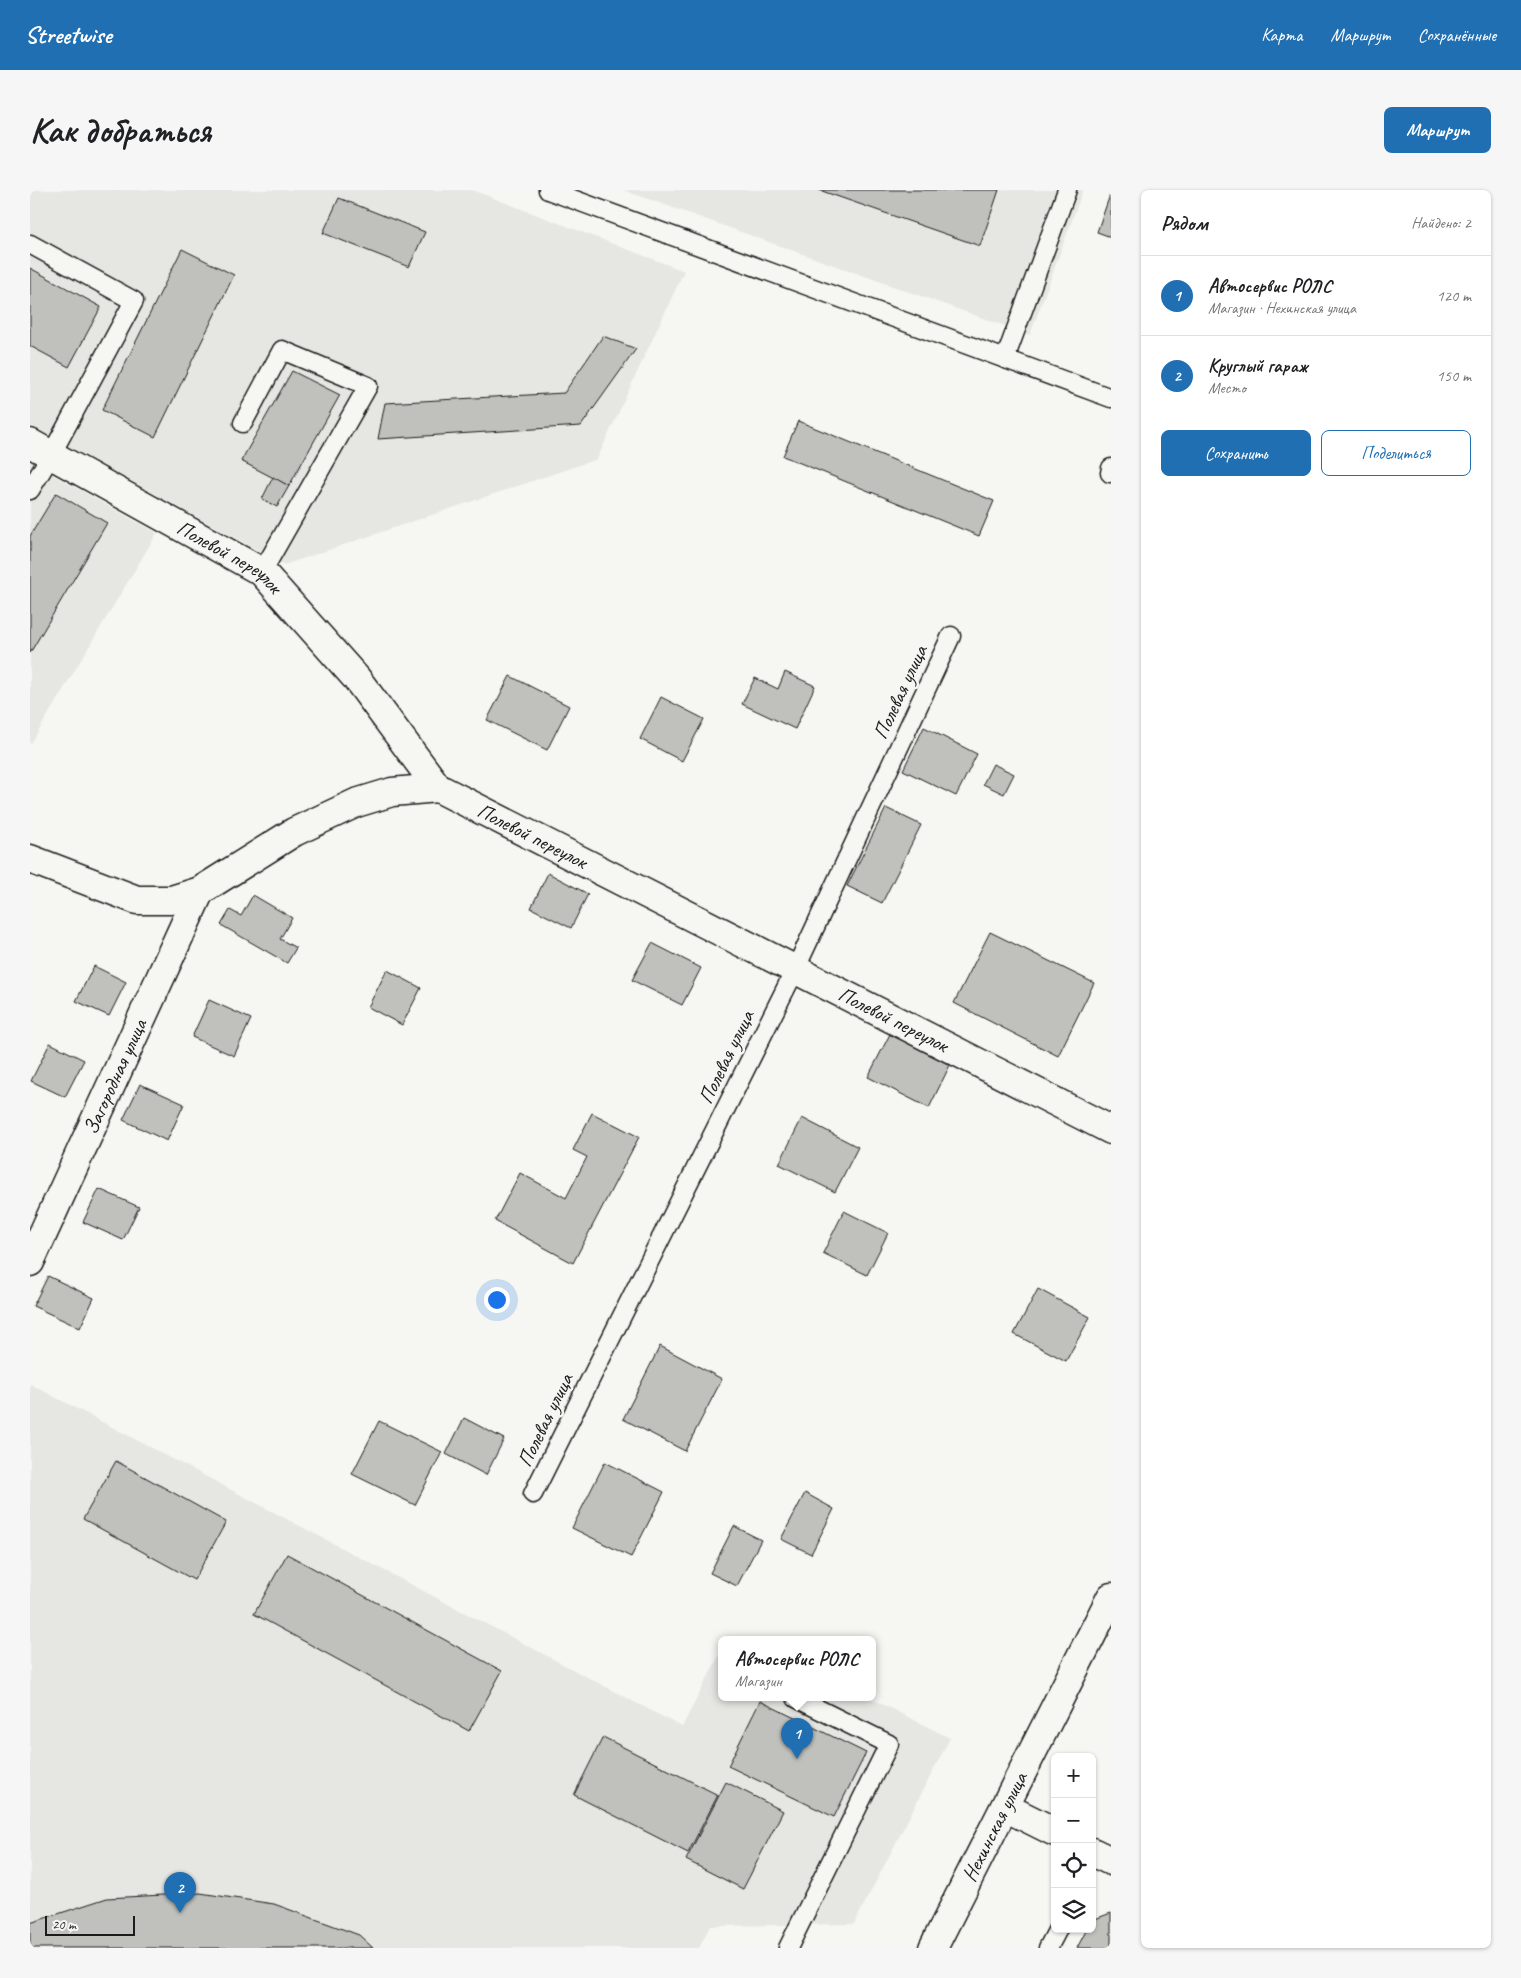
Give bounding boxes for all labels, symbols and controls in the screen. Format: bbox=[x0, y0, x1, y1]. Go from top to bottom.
text: Streetwise bbox=[25, 20, 111, 50]
text: Карта bbox=[1261, 24, 1302, 46]
text: Маршрут bbox=[1330, 24, 1390, 46]
text: Сохранённые bbox=[1418, 24, 1496, 46]
button: Маршрут bbox=[1384, 107, 1491, 153]
text: Как добраться bbox=[30, 108, 211, 153]
text: Рядом bbox=[1161, 210, 1208, 236]
text: Найдено: 2 bbox=[1411, 213, 1471, 233]
text: Автосервис РОЛС bbox=[1208, 274, 1332, 298]
text: 1 bbox=[1173, 286, 1181, 306]
text: 120 m bbox=[1437, 286, 1471, 306]
text: Магазин · Нехинская улица bbox=[1208, 298, 1356, 318]
text: Круглый гараж bbox=[1208, 354, 1307, 378]
text: 2 bbox=[1173, 366, 1181, 386]
text: 150 m bbox=[1437, 366, 1471, 386]
text: Место bbox=[1208, 378, 1246, 398]
button: Сохранить bbox=[1161, 430, 1311, 476]
button: Поделиться bbox=[1321, 430, 1471, 476]
street label: Полевой переулок bbox=[172, 514, 289, 601]
street label: Полевая улица bbox=[867, 639, 934, 743]
street label: Полевой переулок bbox=[473, 797, 593, 876]
street label: Полевой переулок bbox=[834, 981, 954, 1059]
street label: Полевая улица bbox=[692, 1004, 761, 1108]
street label: Загородная улица bbox=[77, 1013, 153, 1138]
your location bbox=[484, 1287, 510, 1313]
street label: Полевая улица bbox=[511, 1367, 580, 1471]
popup bbox=[718, 1636, 876, 1701]
text: Автосервис РОЛС bbox=[735, 1647, 859, 1671]
text: Магазин bbox=[735, 1671, 782, 1691]
pin: 1 bbox=[781, 1718, 813, 1759]
map controls bbox=[1051, 1753, 1096, 1933]
button: + bbox=[1051, 1753, 1096, 1798]
street label: Нехинская улица bbox=[956, 1766, 1034, 1886]
button: − bbox=[1051, 1798, 1096, 1843]
button: locate bbox=[1051, 1843, 1096, 1888]
pin: 2 bbox=[164, 1872, 196, 1913]
button: layers bbox=[1051, 1888, 1096, 1933]
scale bar bbox=[45, 1913, 135, 1936]
text: 20 m bbox=[52, 1916, 76, 1933]

